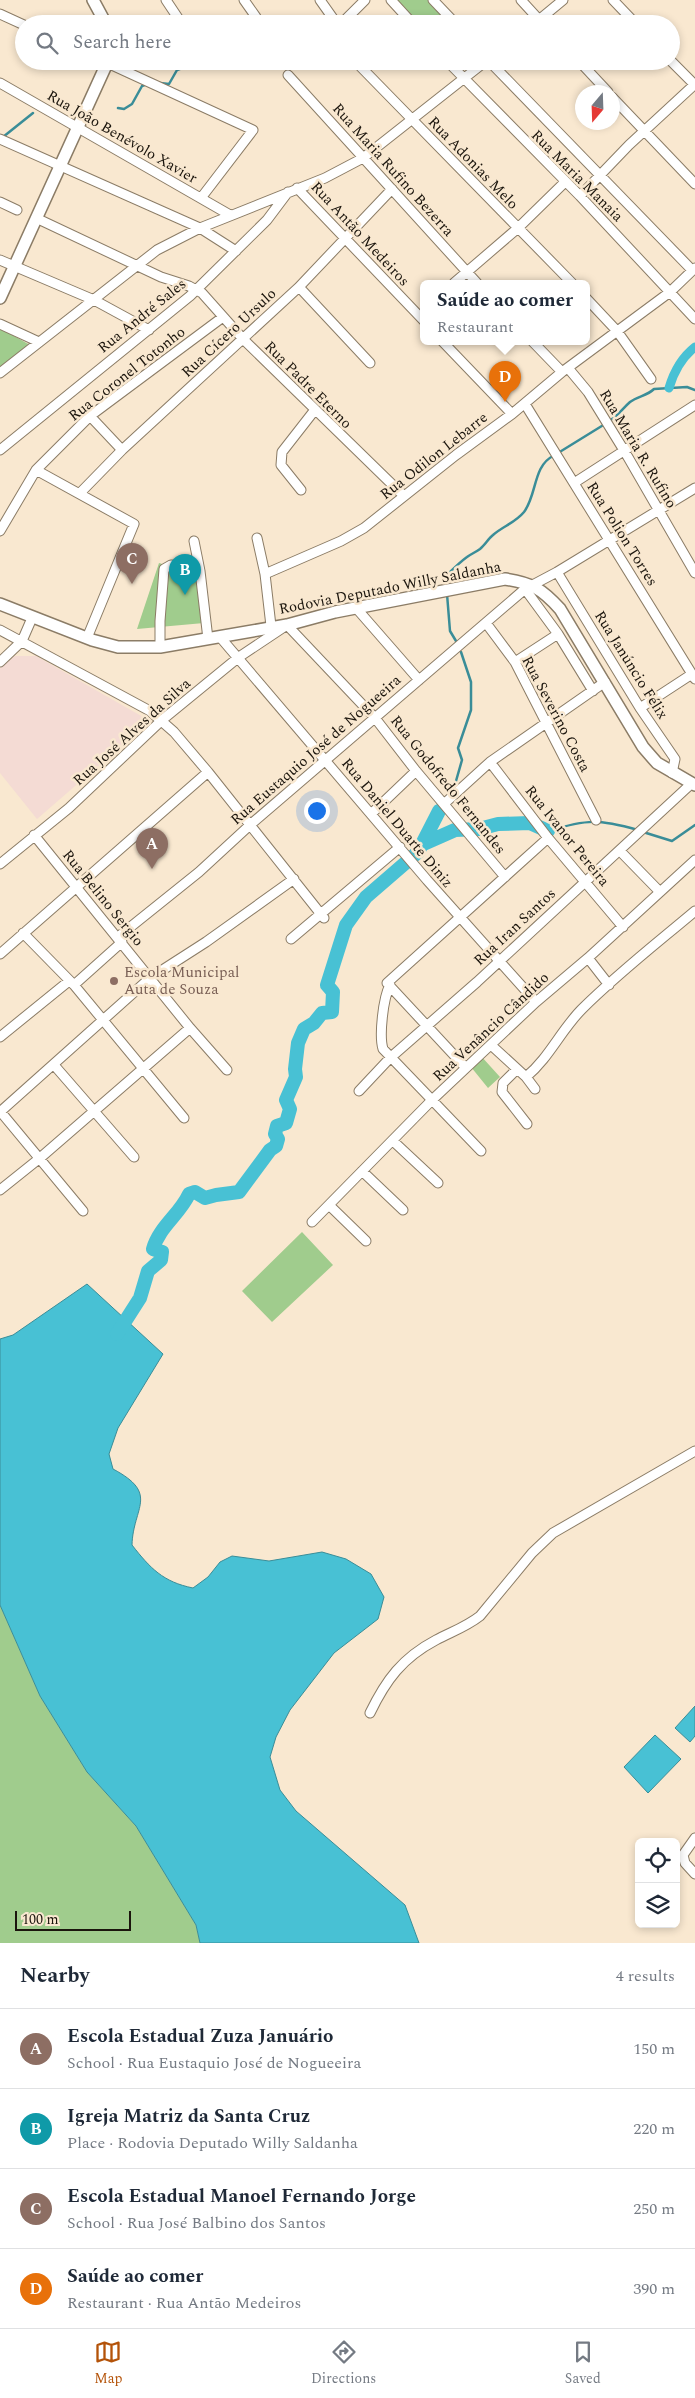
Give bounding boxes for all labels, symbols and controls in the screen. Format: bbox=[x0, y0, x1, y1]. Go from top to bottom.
search box bbox=[15, 15, 680, 70]
text: Search here bbox=[73, 28, 172, 57]
icon: search bbox=[33, 29, 61, 57]
street label: Rua João Benévolo Xavier bbox=[42, 84, 202, 190]
north arrow bbox=[575, 85, 620, 130]
street label: Rua Maria Rufino Bezerra bbox=[327, 98, 460, 242]
street label: Rua Adonias Melo bbox=[422, 111, 524, 215]
street label: Rua Maria Manaia bbox=[526, 125, 629, 228]
street label: Rua Antão Medeiros bbox=[305, 176, 415, 292]
street label: Rua André Sales bbox=[93, 273, 191, 359]
popup bbox=[420, 280, 590, 345]
street label: Rua Cícero Ursulo bbox=[176, 283, 282, 383]
text: Saúde ao comer bbox=[437, 286, 573, 315]
text: Restaurant bbox=[437, 315, 514, 339]
street label: Rua Coronel Totonho bbox=[64, 321, 190, 427]
street label: Rua Padre Eterno bbox=[259, 336, 357, 434]
pin: D bbox=[489, 361, 521, 402]
street label: Rua Maria R. Rufino bbox=[593, 385, 683, 513]
street label: Rua Odilon Lebarre bbox=[375, 407, 493, 505]
street label: Rua Polion Torres bbox=[581, 477, 663, 591]
pin: C bbox=[116, 543, 148, 584]
pin: B bbox=[169, 554, 201, 595]
street label: Rodovia Deputado Willy Saldanha bbox=[277, 555, 504, 621]
street label: Rua Janúncio Félix bbox=[588, 606, 674, 724]
street label: Rua Severino Costa bbox=[516, 652, 597, 777]
street label: Rua Eustaquio José de Nogueeira bbox=[226, 669, 407, 831]
street label: Rua José Alves da Silva bbox=[68, 672, 197, 791]
street label: Rua Godofredo Fernandes bbox=[385, 711, 511, 859]
street label: Rua Daniel Duarte Diniz bbox=[336, 753, 458, 893]
street label: Rua Ivanor Pereira bbox=[519, 780, 615, 892]
your location bbox=[304, 798, 330, 824]
pin: A bbox=[136, 828, 168, 869]
street label: Rua Belino Sergio bbox=[57, 845, 149, 951]
street label: Rua Iran Santos bbox=[469, 883, 561, 971]
place label: Escola Municipal Auta de Souza bbox=[124, 961, 239, 1001]
street label: Rua Venâncio Cândido bbox=[428, 967, 554, 1087]
marker: Escola Municipal Auta de Souza bbox=[108, 975, 120, 987]
map controls bbox=[635, 1838, 680, 1928]
button: locate bbox=[635, 1838, 680, 1883]
button: layers bbox=[635, 1883, 680, 1928]
scale bar bbox=[15, 1908, 131, 1931]
text: 100 m bbox=[22, 1909, 59, 1930]
text: Nearby bbox=[20, 1960, 90, 1992]
text: 4 results bbox=[616, 1964, 675, 1988]
text: Escola Estadual Zuza Januário bbox=[67, 2022, 334, 2051]
text: A bbox=[30, 2037, 42, 2061]
text: 150 m bbox=[633, 2037, 675, 2061]
text: School · Rua Eustaquio José de Nogueeira bbox=[67, 2051, 361, 2075]
text: Igreja Matriz da Santa Cruz bbox=[67, 2102, 310, 2131]
text: B bbox=[30, 2117, 42, 2141]
text: 220 m bbox=[633, 2117, 675, 2141]
text: Place · Rodovia Deputado Willy Saldanha bbox=[67, 2131, 358, 2155]
text: Escola Estadual Manoel Fernando Jorge bbox=[67, 2182, 416, 2211]
text: C bbox=[30, 2197, 42, 2221]
text: 250 m bbox=[633, 2197, 675, 2221]
text: School · Rua José Balbino dos Santos bbox=[67, 2211, 326, 2235]
text: Saúde ao comer bbox=[67, 2262, 203, 2291]
text: D bbox=[30, 2277, 42, 2301]
text: 390 m bbox=[633, 2277, 675, 2301]
text: Restaurant · Rua Antão Medeiros bbox=[67, 2291, 301, 2315]
tab: Map bbox=[94, 2338, 122, 2389]
tab: Directions bbox=[311, 2338, 376, 2389]
tab: Saved bbox=[565, 2338, 601, 2389]

